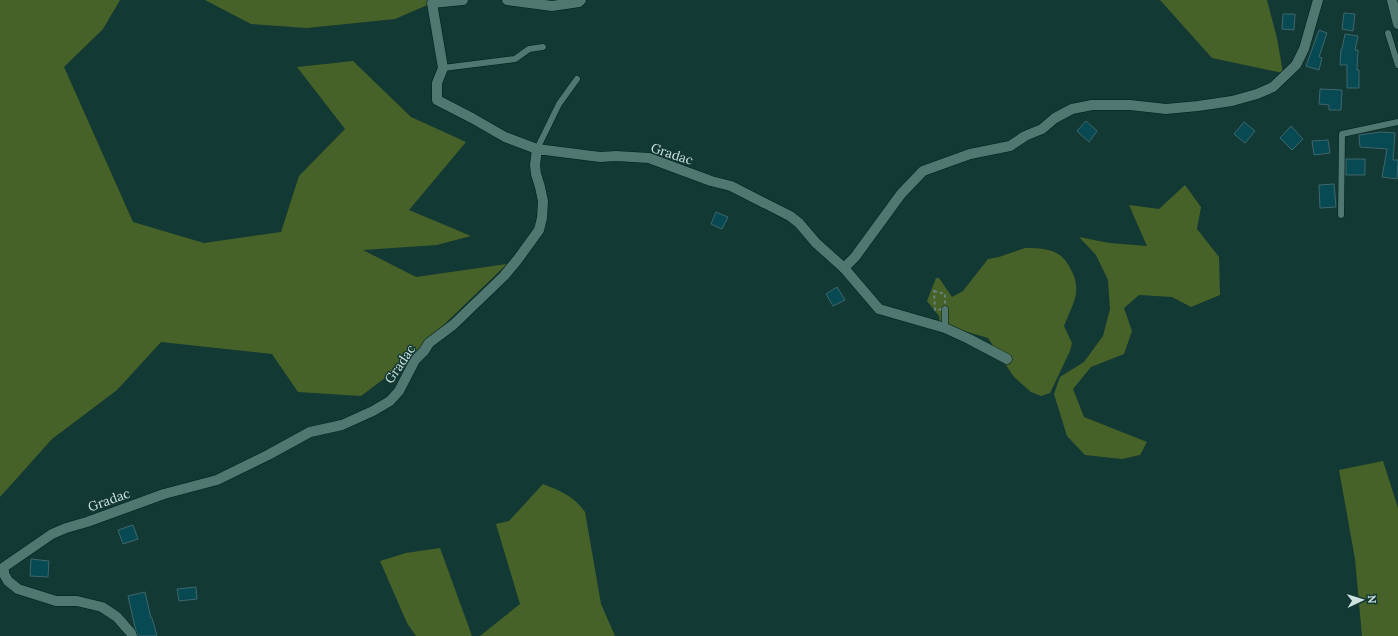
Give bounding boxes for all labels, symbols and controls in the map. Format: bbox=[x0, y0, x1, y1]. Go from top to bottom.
street label: Gradac bbox=[649, 139, 695, 169]
street label: Gradac bbox=[381, 341, 419, 387]
street label: Gradac bbox=[86, 485, 132, 515]
north arrow bbox=[1342, 580, 1382, 620]
text: N bbox=[1365, 595, 1379, 605]

